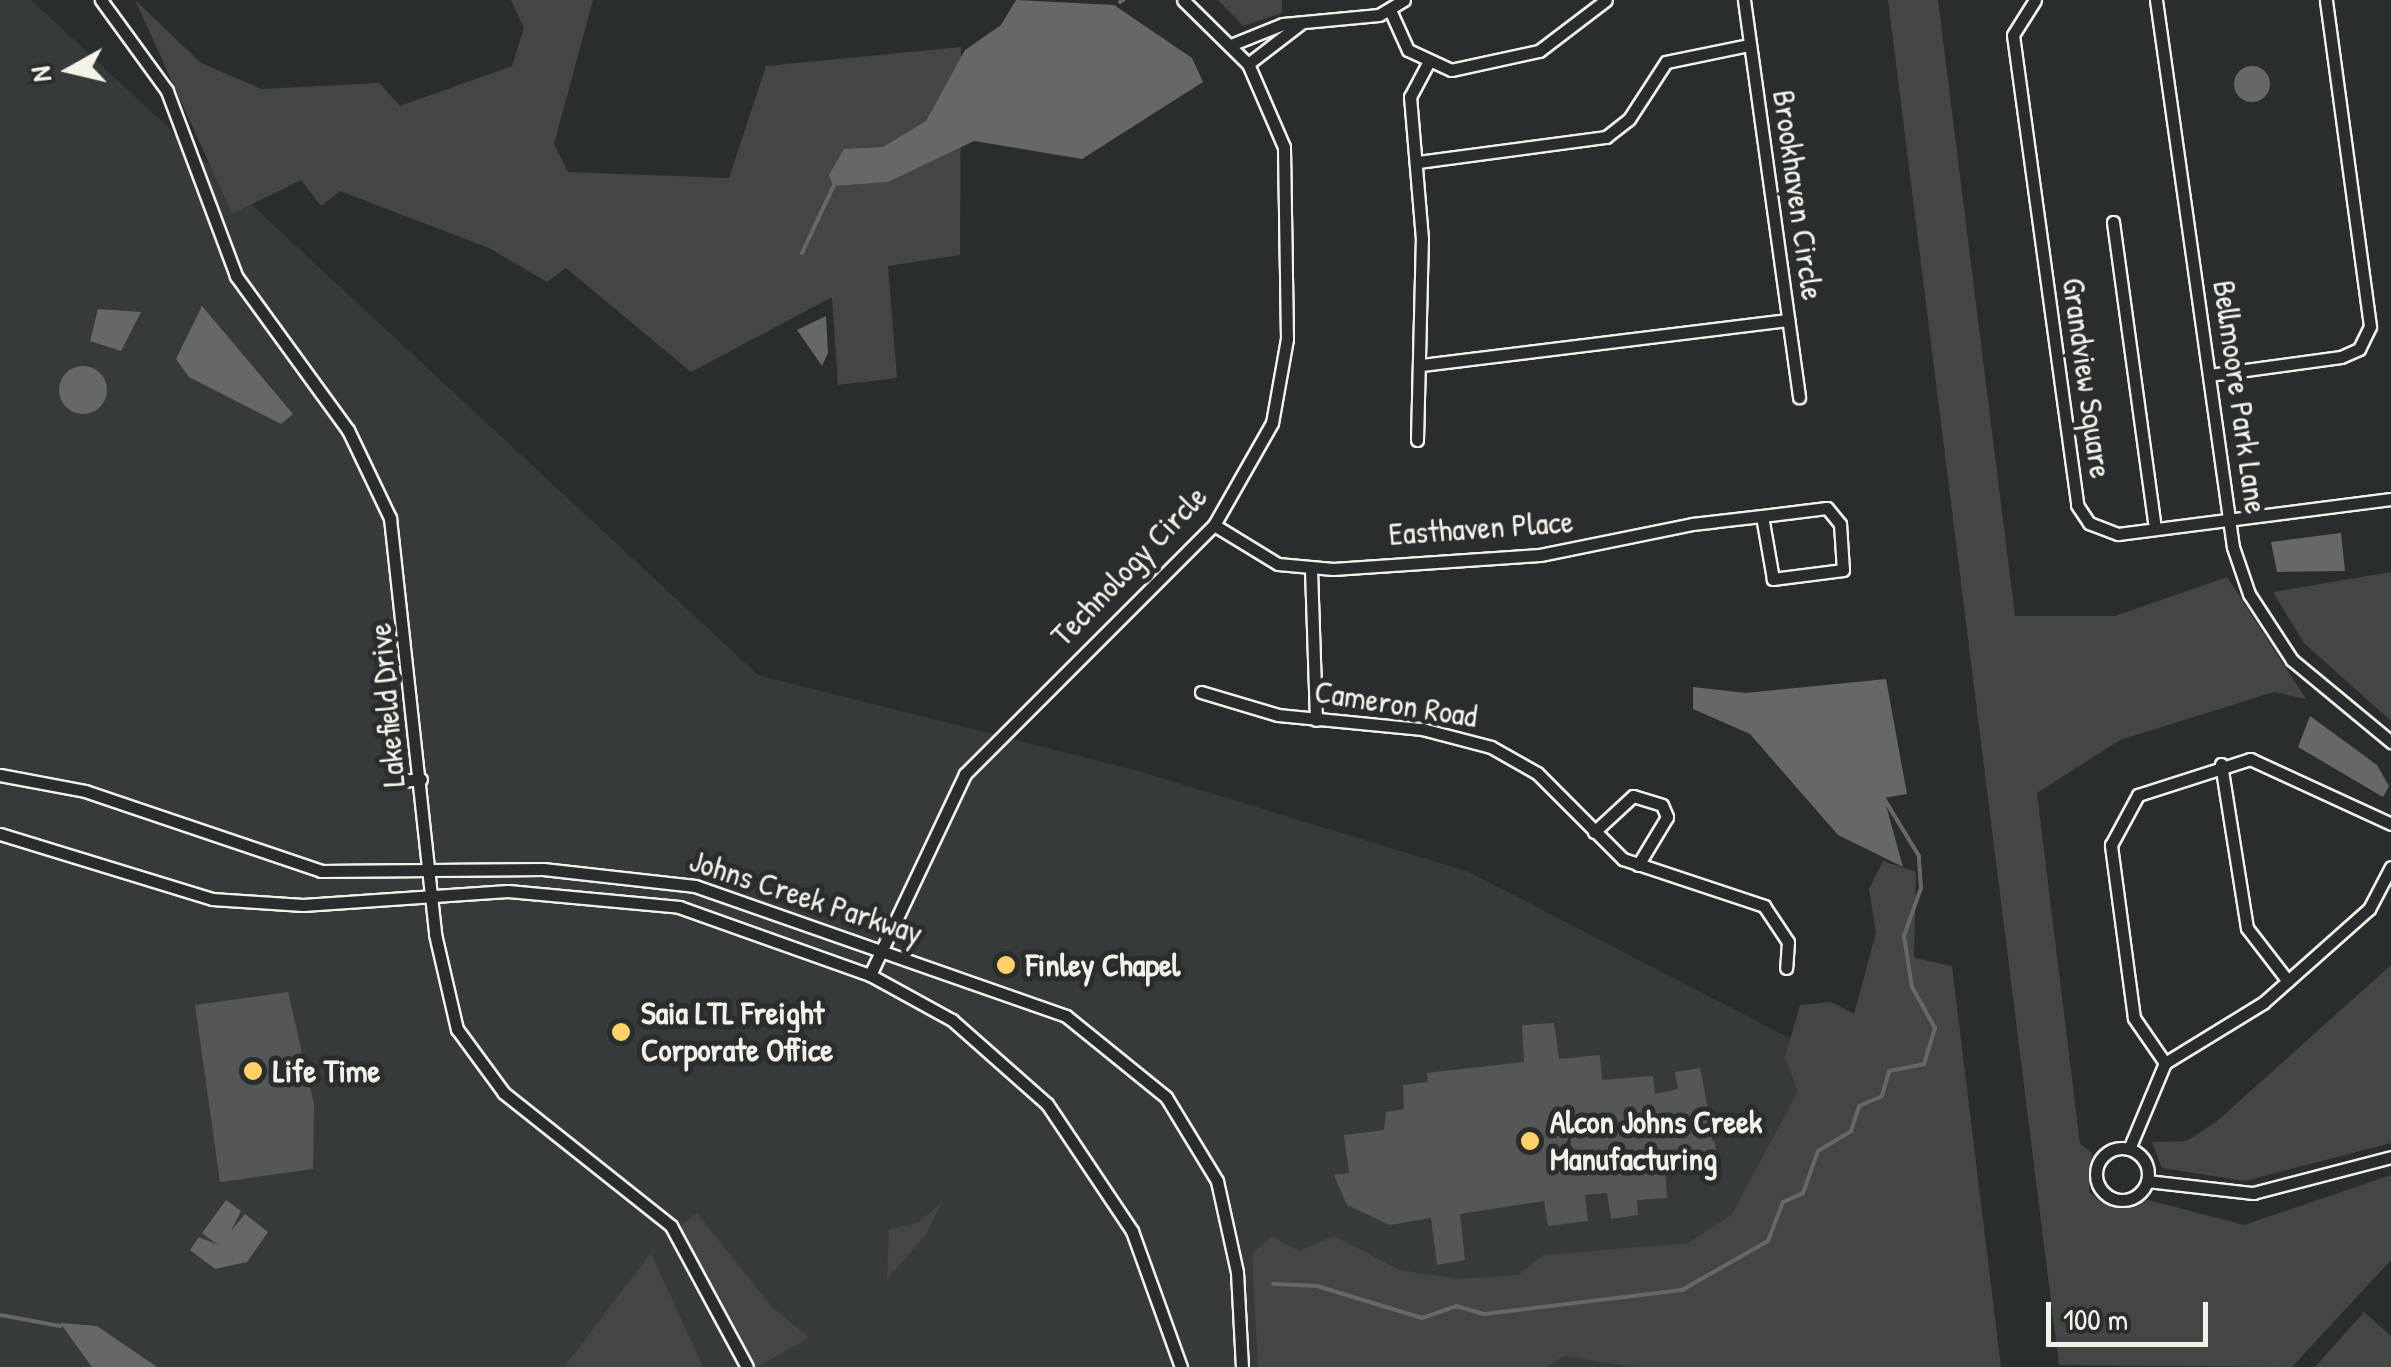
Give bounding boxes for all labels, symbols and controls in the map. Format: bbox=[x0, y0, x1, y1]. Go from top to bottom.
north arrow bbox=[20, 20, 120, 120]
text: N bbox=[20, 64, 60, 84]
street label: Brookhaven Circle bbox=[1764, 88, 1832, 302]
street label: Grandview Square bbox=[2054, 275, 2120, 481]
street label: Bellmoore Park Lane bbox=[2205, 278, 2275, 516]
street label: Technology Circle bbox=[1043, 478, 1215, 654]
street label: Easthaven Place bbox=[1387, 502, 1575, 554]
street label: Lakefield Drive bbox=[361, 621, 413, 789]
street label: Cameron Road bbox=[1312, 672, 1480, 736]
street label: Johns Creek Parkway bbox=[685, 841, 927, 953]
place label: Finley Chapel bbox=[1026, 946, 1180, 984]
marker: Finley Chapel bbox=[995, 954, 1017, 976]
place label: Saia LTL Freight Corporate Office bbox=[641, 995, 833, 1070]
marker: Saia LTL Freight Corporate Office bbox=[610, 1021, 632, 1043]
place label: Life Time bbox=[273, 1052, 380, 1090]
marker: Life Time bbox=[242, 1060, 264, 1082]
place label: Alcon Johns Creek Manufacturing bbox=[1550, 1104, 1762, 1179]
marker: Alcon Johns Creek Manufacturing bbox=[1519, 1130, 1541, 1152]
scale bar bbox=[2051, 1282, 2214, 1344]
text: 100 m bbox=[2063, 1299, 2128, 1339]

